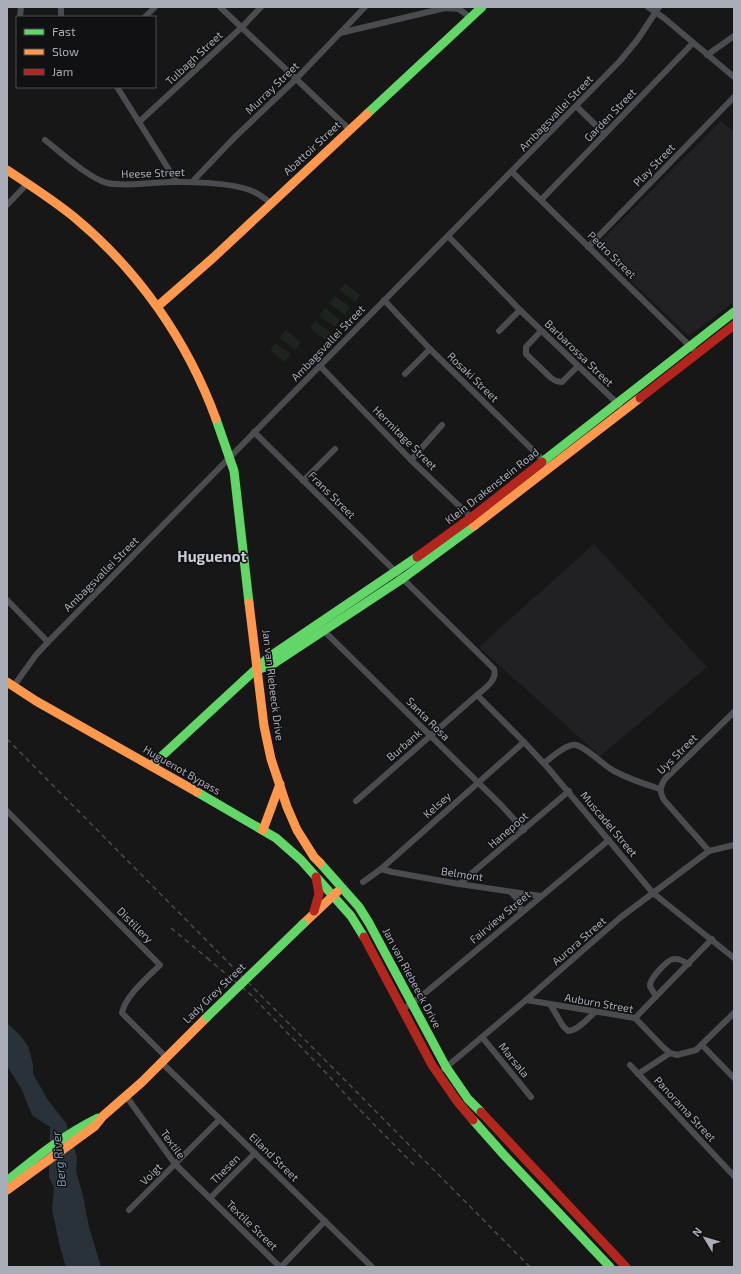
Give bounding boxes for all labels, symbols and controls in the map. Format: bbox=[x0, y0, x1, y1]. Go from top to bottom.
legend bbox=[16, 16, 156, 88]
text: Fast bbox=[52, 24, 76, 38]
street label: Tulbagh Street bbox=[163, 28, 225, 87]
text: Slow bbox=[52, 44, 79, 58]
street label: Murray Street bbox=[242, 59, 301, 116]
text: Jam bbox=[52, 64, 73, 78]
street label: Ambagsvallei Street bbox=[516, 72, 595, 153]
street label: Garden Street bbox=[581, 85, 638, 144]
street label: Abattoir Street bbox=[280, 118, 343, 178]
street label: Play Street bbox=[630, 141, 677, 189]
street label: Heese Street bbox=[121, 165, 185, 180]
street label: Pedro Street bbox=[585, 228, 639, 281]
street label: Ambagsvallei Street bbox=[288, 302, 367, 383]
street label: Barbarossa Street bbox=[542, 317, 616, 389]
street label: Rosaki Street bbox=[445, 349, 502, 404]
street label: Hermitage Street bbox=[371, 403, 440, 472]
street label: Klein Drakenstein Road bbox=[442, 445, 541, 526]
street label: Frans Street bbox=[306, 468, 359, 521]
street label: Ambagsvallei Street bbox=[61, 534, 141, 614]
district label: Huguenot bbox=[177, 547, 247, 565]
street label: Jan van Riebeeck Drive bbox=[260, 629, 287, 741]
street label: Santa Rosa bbox=[404, 694, 453, 743]
street label: Burbank bbox=[384, 726, 424, 763]
street label: Uys Street bbox=[654, 731, 700, 777]
street label: Huguenot Bypass bbox=[141, 742, 224, 797]
street label: Muscadel Street bbox=[578, 788, 640, 859]
street label: Kelsey bbox=[420, 789, 453, 820]
street label: Hanepoot bbox=[485, 809, 530, 851]
street label: Belmont bbox=[440, 864, 484, 883]
street label: Fairview Street bbox=[467, 887, 533, 946]
street label: Distillery bbox=[115, 904, 156, 945]
street label: Aurora Street bbox=[549, 914, 608, 968]
street label: Jan van Riebeeck Drive bbox=[380, 925, 445, 1030]
street label: Lady Grey Street bbox=[180, 960, 248, 1026]
street label: Auburn Street bbox=[564, 990, 634, 1015]
street label: Marsala bbox=[496, 1040, 532, 1080]
street label: Panorama Street bbox=[652, 1073, 719, 1144]
street label: Textile bbox=[158, 1127, 188, 1161]
water label: Berg River bbox=[48, 1130, 68, 1188]
street label: Eiland Street bbox=[247, 1130, 302, 1184]
street label: Thesen bbox=[207, 1151, 242, 1186]
street label: Voigt bbox=[137, 1160, 164, 1187]
street label: Textile Street bbox=[224, 1197, 281, 1252]
north arrow bbox=[685, 1218, 725, 1258]
text: N bbox=[689, 1224, 704, 1239]

